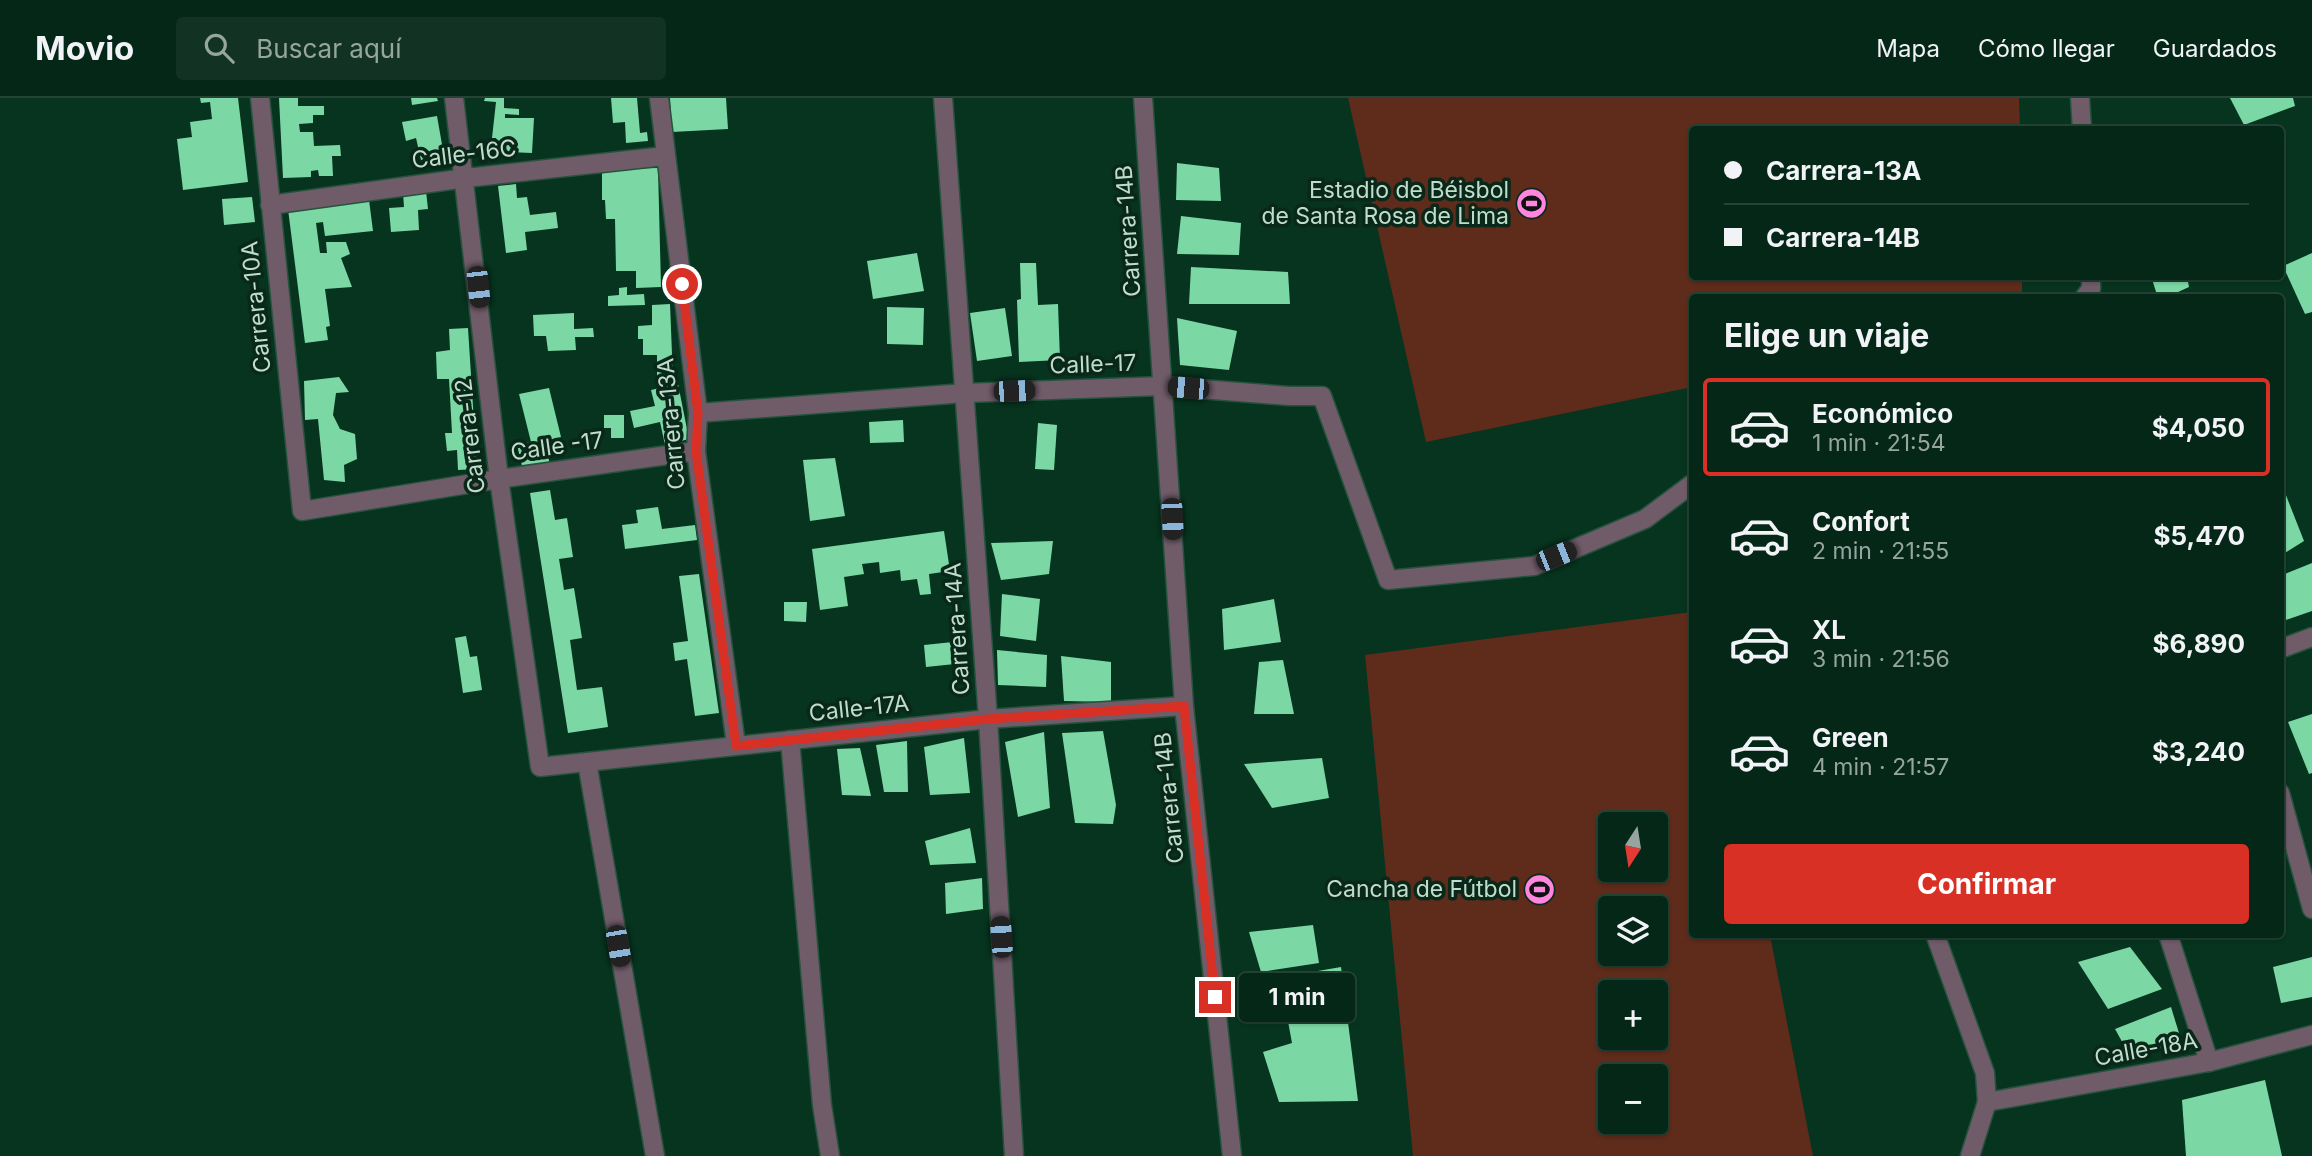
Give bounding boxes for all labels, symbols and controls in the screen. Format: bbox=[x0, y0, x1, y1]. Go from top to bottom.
search box bbox=[176, 17, 666, 80]
text: Movio bbox=[35, 28, 134, 68]
icon: search bbox=[200, 29, 238, 67]
text: Buscar aquí bbox=[256, 33, 401, 64]
text: Mapa bbox=[1876, 34, 1940, 63]
text: Cómo llegar bbox=[1978, 34, 2115, 63]
text: Guardados bbox=[2153, 34, 2277, 63]
street label: Calle-16C bbox=[410, 134, 518, 174]
text: Carrera-13A bbox=[1766, 155, 1921, 186]
street label: Carrera-14B bbox=[1109, 164, 1147, 298]
place label: Estadio de Béisbol de Santa Rosa de Lima bbox=[1261, 176, 1509, 230]
sports icon: Estadio de Béisbol de Santa Rosa de Lima bbox=[1515, 186, 1549, 220]
text: Carrera-14B bbox=[1766, 222, 1920, 253]
street label: Carrera-10A bbox=[235, 240, 277, 374]
car bbox=[466, 265, 491, 309]
route start bbox=[666, 268, 698, 300]
text: Elige un viaje bbox=[1724, 316, 1929, 355]
street label: Calle-17 bbox=[1049, 348, 1137, 380]
street label: Carrera-13A bbox=[651, 357, 691, 491]
car bbox=[1167, 376, 1210, 400]
street label: Carrera-12 bbox=[449, 377, 491, 495]
car bbox=[993, 380, 1036, 402]
icon: car bbox=[1728, 396, 1791, 459]
text: Económico bbox=[1812, 398, 1953, 429]
text: $4,050 bbox=[2152, 412, 2245, 443]
street label: Calle -17 bbox=[509, 426, 605, 466]
text: 1 min · 21:54 bbox=[1812, 429, 1946, 457]
car bbox=[1161, 497, 1184, 541]
icon: car bbox=[1728, 504, 1791, 567]
text: Confort bbox=[1812, 506, 1910, 537]
text: $5,470 bbox=[2153, 520, 2245, 551]
text: 2 min · 21:55 bbox=[1812, 537, 1949, 565]
car bbox=[1533, 538, 1580, 574]
street label: Carrera-14A bbox=[938, 562, 976, 696]
icon: car bbox=[1728, 612, 1791, 675]
text: XL bbox=[1812, 614, 1846, 645]
text: $6,890 bbox=[2153, 628, 2245, 659]
text: 3 min · 21:56 bbox=[1812, 645, 1950, 673]
street label: Calle-17A bbox=[808, 689, 911, 727]
icon: car bbox=[1728, 720, 1791, 783]
text: Green bbox=[1812, 722, 1889, 753]
street label: Carrera-14B bbox=[1148, 731, 1190, 865]
text: $3,240 bbox=[2152, 736, 2245, 767]
text: 4 min · 21:57 bbox=[1812, 753, 1949, 781]
north arrow bbox=[1598, 812, 1668, 882]
map controls bbox=[1598, 812, 1668, 1134]
button: Confirmar bbox=[1724, 844, 2249, 924]
sports icon: Cancha de Fútbol bbox=[1523, 872, 1557, 906]
place label: Cancha de Fútbol bbox=[1326, 875, 1517, 903]
button: layers bbox=[1598, 896, 1668, 966]
car bbox=[990, 915, 1013, 959]
car bbox=[605, 923, 632, 969]
callout: 1 min bbox=[1240, 972, 1355, 1021]
button: + bbox=[1598, 980, 1668, 1050]
route end bbox=[1199, 981, 1231, 1013]
text: 1 min bbox=[1269, 983, 1325, 1011]
street label: Calle-18A bbox=[2092, 1026, 2200, 1072]
button: − bbox=[1598, 1064, 1668, 1134]

